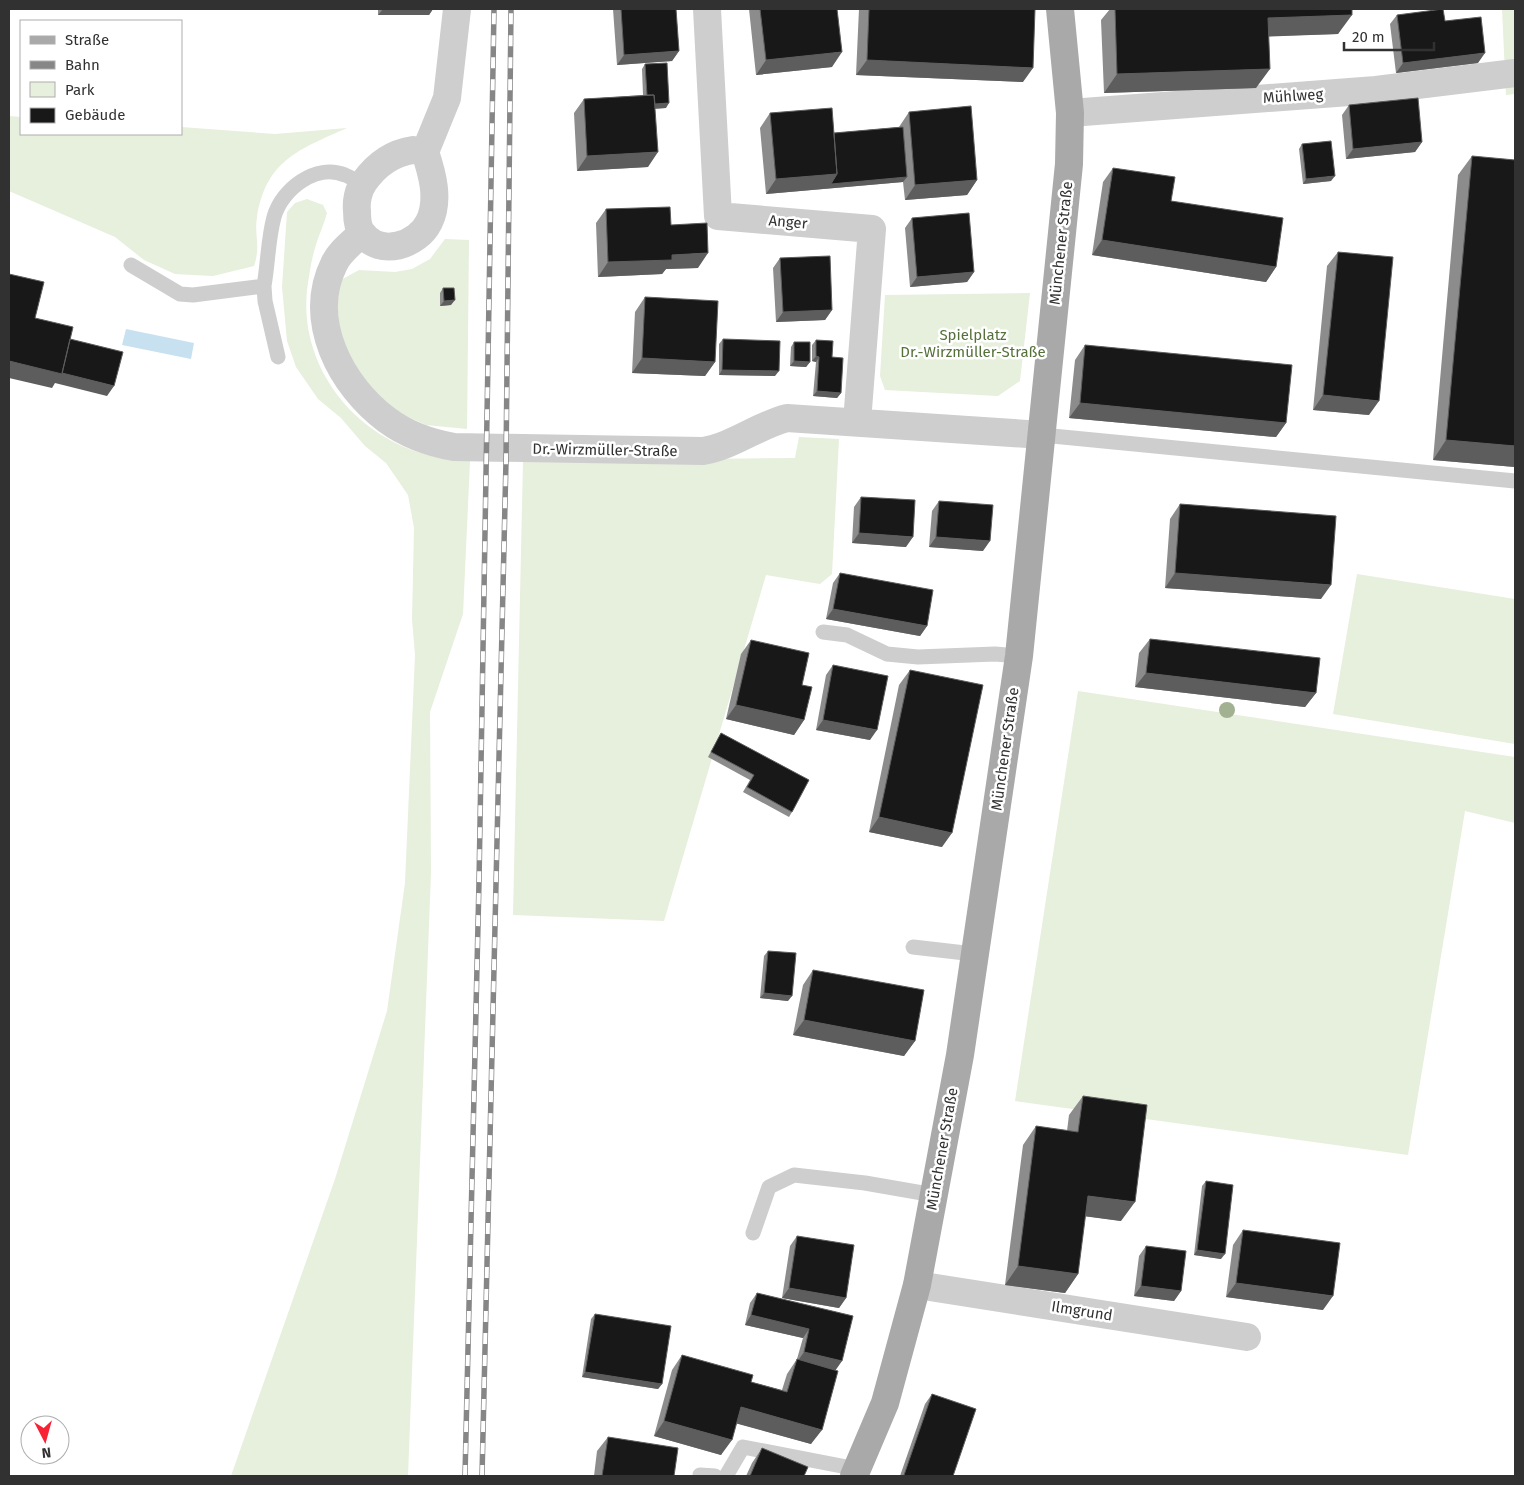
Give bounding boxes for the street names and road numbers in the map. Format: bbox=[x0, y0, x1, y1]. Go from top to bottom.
street label: Mühlweg bbox=[1262, 85, 1324, 107]
street label: Münchener Straße bbox=[1046, 180, 1076, 306]
street label: Anger bbox=[768, 211, 808, 233]
street label: Dr.-Wirzmüller-Straße bbox=[532, 440, 678, 460]
street label: Münchener Straße bbox=[987, 686, 1023, 812]
street label: Münchener Straße bbox=[922, 1086, 962, 1212]
street label: Ilmgrund bbox=[1050, 1297, 1114, 1325]

